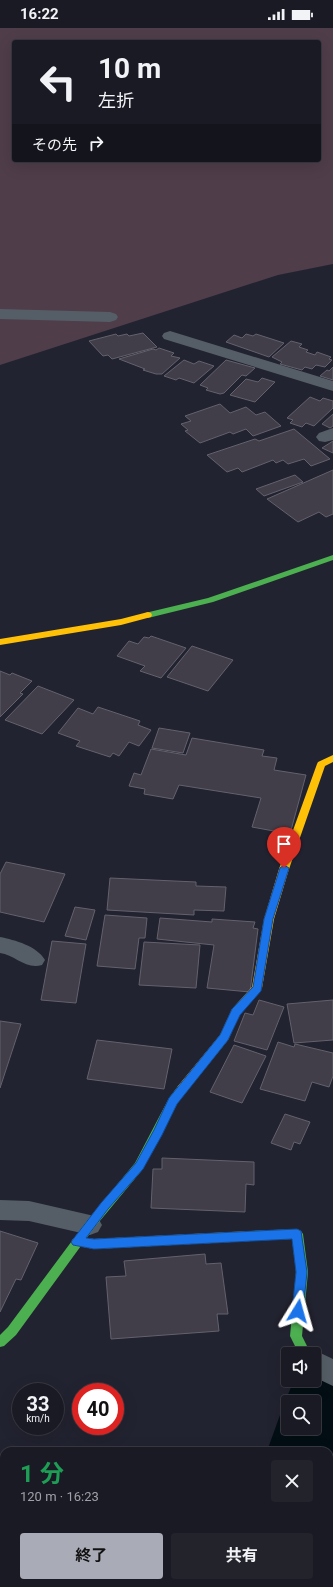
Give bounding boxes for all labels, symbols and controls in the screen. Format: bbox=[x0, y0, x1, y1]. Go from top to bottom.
text: 16:22 bbox=[20, 5, 59, 23]
text: 10 m bbox=[98, 52, 161, 85]
icon: left bbox=[32, 56, 84, 108]
text: 左折 bbox=[98, 90, 134, 111]
icon: right bbox=[85, 132, 107, 154]
text: その先 bbox=[32, 136, 77, 154]
pin bbox=[267, 827, 301, 868]
icon: arrive bbox=[273, 833, 295, 855]
position arrow bbox=[277, 1290, 319, 1332]
map controls bbox=[281, 1347, 321, 1435]
button: sound bbox=[281, 1347, 321, 1387]
speed limit sign: 40 bbox=[72, 1383, 124, 1435]
text: 33 bbox=[27, 1392, 49, 1416]
button: search bbox=[281, 1395, 321, 1435]
text: km/h bbox=[26, 1413, 50, 1424]
text: 1 分 bbox=[20, 1460, 64, 1488]
button: close bbox=[271, 1460, 313, 1502]
text: 120 m · 16:23 bbox=[20, 1489, 99, 1504]
button: 終了 bbox=[20, 1533, 163, 1579]
button: 共有 bbox=[171, 1533, 313, 1579]

